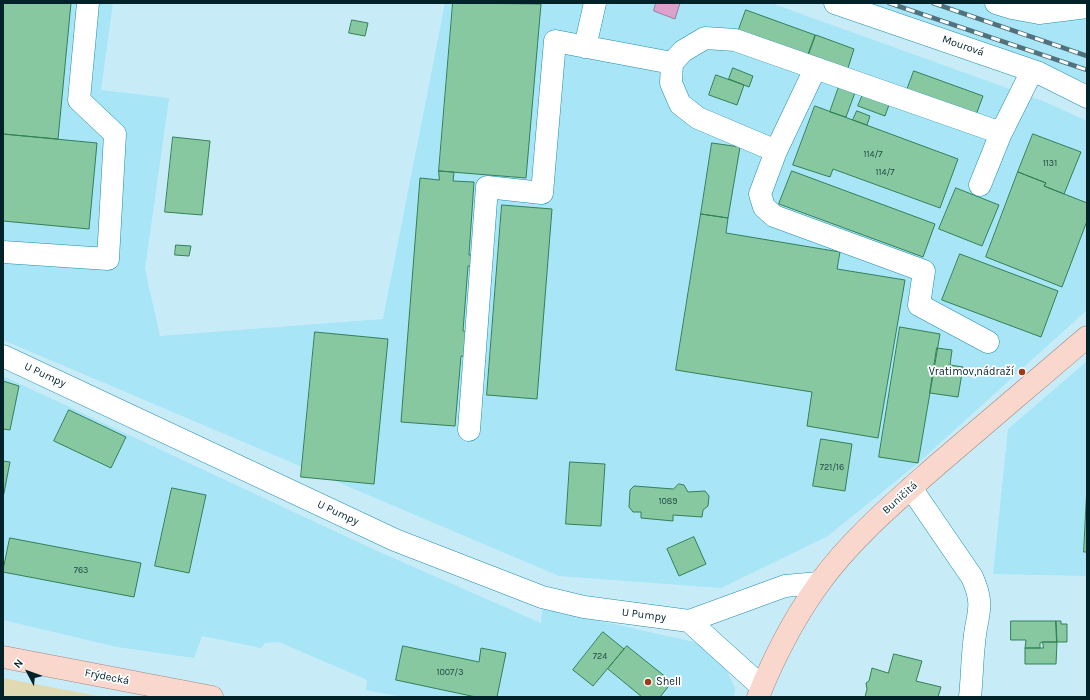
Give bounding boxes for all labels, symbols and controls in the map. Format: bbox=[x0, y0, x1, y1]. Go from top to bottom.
street label: Mourová bbox=[940, 33, 986, 59]
house number: 114/7 bbox=[863, 149, 883, 159]
house number: 1131 bbox=[1043, 158, 1057, 168]
house number: 114/7 bbox=[875, 167, 895, 177]
street label: U Pumpy bbox=[22, 360, 68, 390]
place label: Vratimov,nádraží bbox=[929, 365, 1014, 379]
marker: Vratimov,nádraží bbox=[1017, 367, 1027, 377]
house number: 721/16 bbox=[820, 462, 844, 472]
street label: Buničitá bbox=[880, 479, 920, 517]
house number: 1089 bbox=[658, 496, 678, 506]
street label: U Pumpy bbox=[315, 498, 361, 528]
house number: 763 bbox=[74, 565, 88, 575]
street label: U Pumpy bbox=[621, 606, 667, 624]
house number: 724 bbox=[593, 651, 607, 661]
north arrow bbox=[8, 652, 48, 692]
text: N bbox=[11, 657, 26, 671]
street label: Frýdecká bbox=[84, 666, 130, 688]
house number: 1007/3 bbox=[436, 667, 464, 677]
place label: Shell bbox=[656, 675, 681, 689]
marker: Shell bbox=[643, 677, 653, 687]

